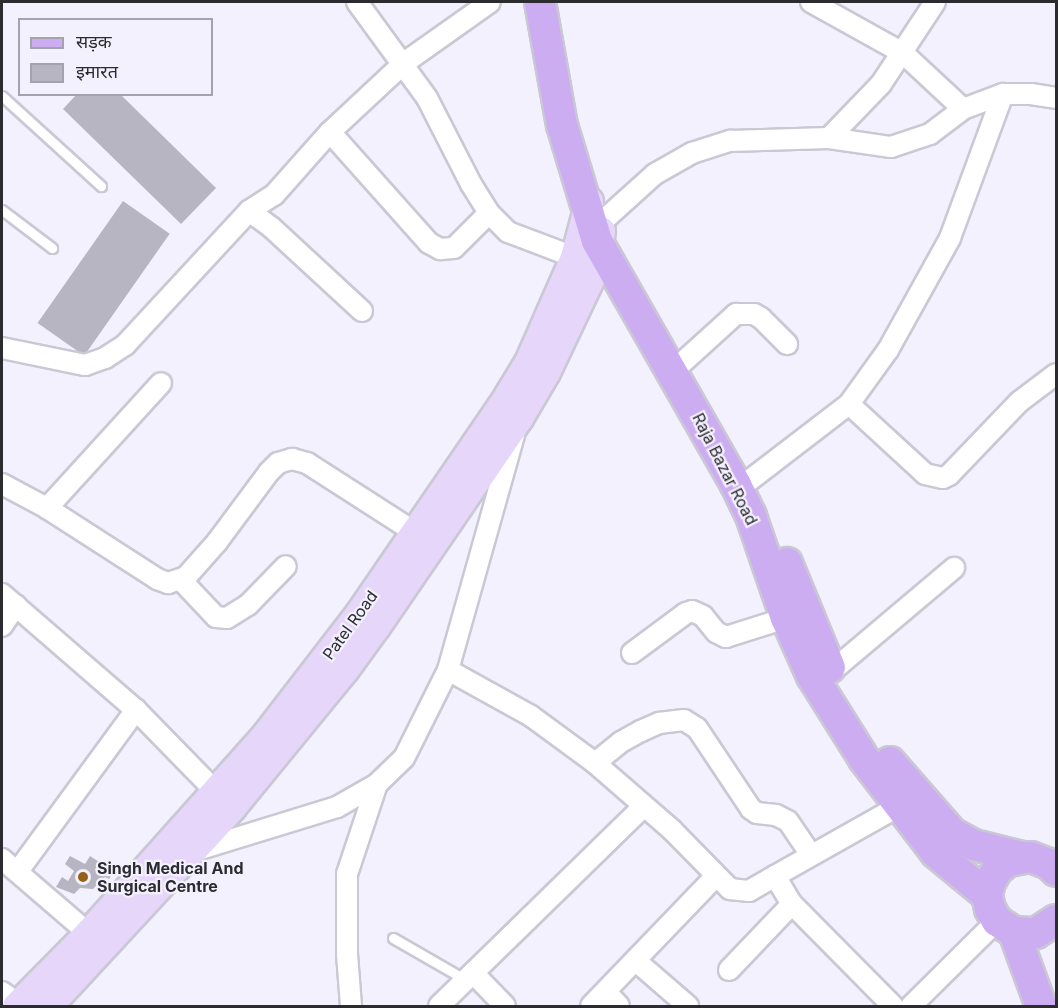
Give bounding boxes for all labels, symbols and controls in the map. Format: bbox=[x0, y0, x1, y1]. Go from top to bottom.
legend bbox=[18, 18, 213, 96]
text: सड़क bbox=[76, 31, 112, 52]
text: इमारत bbox=[76, 61, 118, 82]
street label: Raja Bazar Road bbox=[689, 410, 761, 528]
street label: Patel Road bbox=[319, 587, 381, 663]
place label: Singh Medical And Surgical Centre bbox=[97, 858, 243, 896]
marker: Singh Medical And Surgical Centre bbox=[74, 868, 92, 886]

